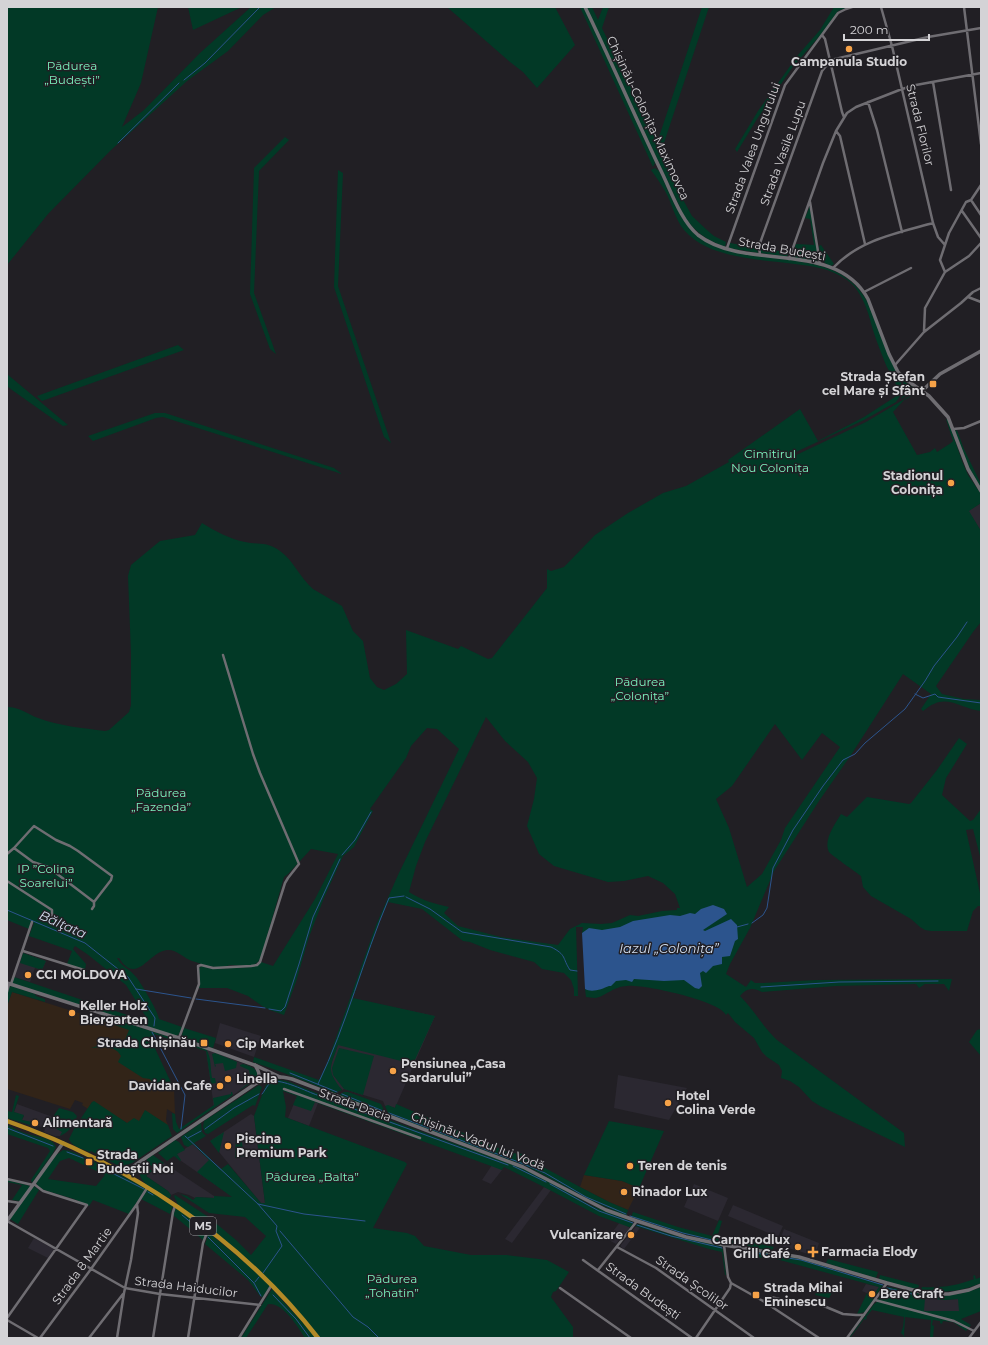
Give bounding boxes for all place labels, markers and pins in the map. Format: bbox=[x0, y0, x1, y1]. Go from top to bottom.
marker: Campanula Studio bbox=[844, 44, 854, 54]
place label: Campanula Studio bbox=[791, 54, 907, 69]
place label: Strada Ștefan cel Mare și Sfânt bbox=[822, 369, 926, 398]
marker: Strada Ștefan cel Mare și Sfânt bbox=[928, 379, 938, 389]
place label: Stadionul Colonița bbox=[883, 468, 943, 497]
marker: Stadionul Colonița bbox=[946, 478, 956, 488]
place label: CCI MOLDOVA bbox=[36, 967, 127, 982]
marker: CCI MOLDOVA bbox=[23, 970, 33, 980]
place label: Keller Holz Biergarten bbox=[80, 998, 148, 1027]
marker: Keller Holz Biergarten bbox=[67, 1008, 77, 1018]
place label: Strada Chișinău bbox=[97, 1035, 196, 1050]
place label: Cip Market bbox=[236, 1036, 305, 1051]
marker: Strada Chișinău bbox=[199, 1038, 209, 1048]
marker: Cip Market bbox=[223, 1039, 233, 1049]
place label: Pensiunea „Casa Sardarului” bbox=[401, 1056, 506, 1085]
marker: Pensiunea „Casa Sardarului” bbox=[388, 1066, 398, 1076]
place label: Linella bbox=[236, 1071, 277, 1086]
marker: Linella bbox=[223, 1074, 233, 1084]
place label: Davidan Cafe bbox=[128, 1078, 212, 1093]
marker: Davidan Cafe bbox=[215, 1081, 225, 1091]
place label: Hotel Colina Verde bbox=[676, 1088, 756, 1117]
marker: Hotel Colina Verde bbox=[663, 1098, 673, 1108]
place label: Alimentară bbox=[42, 1115, 112, 1130]
marker: Alimentară bbox=[30, 1118, 40, 1128]
place label: Piscina Premium Park bbox=[236, 1131, 327, 1160]
marker: Piscina Premium Park bbox=[223, 1141, 233, 1151]
place label: Strada Budeștii Noi bbox=[97, 1147, 174, 1176]
marker: Strada Budeștii Noi bbox=[84, 1157, 94, 1167]
place label: Teren de tenis bbox=[638, 1158, 727, 1173]
marker: Teren de tenis bbox=[625, 1161, 635, 1171]
place label: Rinador Lux bbox=[632, 1184, 708, 1199]
marker: Rinador Lux bbox=[619, 1187, 629, 1197]
place label: Vulcanizare bbox=[549, 1227, 623, 1242]
marker: Vulcanizare bbox=[626, 1230, 636, 1240]
place label: Carnprodlux Grill Café bbox=[712, 1232, 791, 1261]
marker: Carnprodlux Grill Café bbox=[793, 1242, 803, 1252]
place label: Farmacia Elody bbox=[821, 1244, 918, 1259]
marker: Farmacia Elody bbox=[808, 1247, 818, 1257]
place label: Strada Mihai Eminescu bbox=[764, 1280, 843, 1309]
place label: Bere Craft bbox=[880, 1286, 944, 1301]
marker: Bere Craft bbox=[867, 1289, 877, 1299]
marker: Strada Mihai Eminescu bbox=[751, 1290, 761, 1300]

